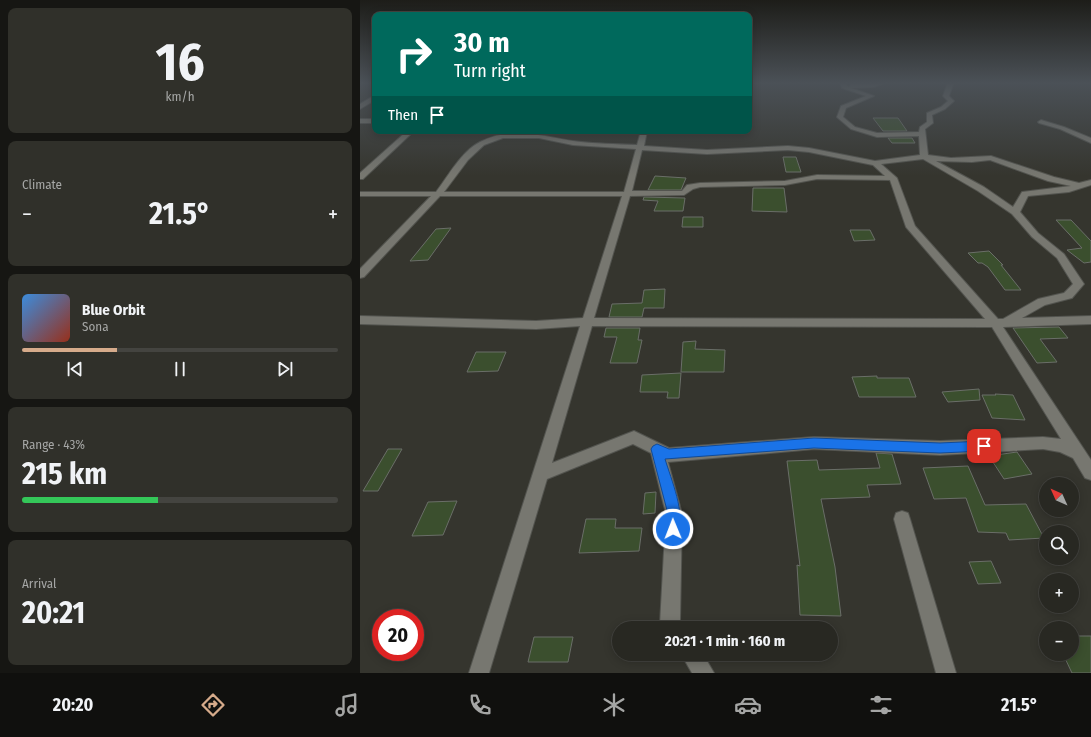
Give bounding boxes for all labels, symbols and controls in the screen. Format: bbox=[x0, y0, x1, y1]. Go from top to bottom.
text: 30 m bbox=[454, 26, 510, 59]
icon: right bbox=[388, 28, 440, 80]
text: 16 bbox=[155, 31, 205, 94]
text: Turn right bbox=[454, 60, 526, 82]
text: km/h bbox=[166, 89, 195, 104]
icon: arrive bbox=[426, 104, 448, 126]
text: Then bbox=[388, 106, 418, 124]
text: Climate bbox=[22, 177, 62, 192]
text: 21.5° bbox=[149, 196, 211, 232]
text: − bbox=[22, 201, 32, 228]
text: + bbox=[328, 201, 338, 228]
text: Blue Orbit bbox=[82, 301, 145, 319]
text: Sona bbox=[82, 319, 109, 334]
icon: previous bbox=[64, 358, 86, 380]
icon: pause bbox=[169, 358, 191, 380]
icon: next bbox=[274, 358, 296, 380]
pin bbox=[967, 429, 1001, 463]
icon: arrive bbox=[973, 435, 995, 457]
text: Range · 43% bbox=[22, 437, 85, 452]
text: 215 km bbox=[22, 456, 107, 492]
north arrow bbox=[1039, 477, 1079, 517]
map controls bbox=[1039, 477, 1079, 661]
position arrow bbox=[652, 508, 694, 550]
button: search bbox=[1039, 525, 1079, 565]
button: + bbox=[1039, 573, 1079, 613]
text: Arrival bbox=[22, 576, 56, 591]
text: 20:21 bbox=[22, 595, 85, 631]
speed limit sign: 20 bbox=[372, 609, 424, 661]
button: − bbox=[1039, 621, 1079, 661]
text: 20:21 · 1 min · 160 m bbox=[665, 632, 785, 650]
icon: directions bbox=[199, 691, 227, 719]
icon: music bbox=[333, 691, 361, 719]
icon: phone bbox=[466, 691, 494, 719]
icon: climate bbox=[600, 691, 628, 719]
icon: car bbox=[734, 691, 762, 719]
icon: filters bbox=[867, 691, 895, 719]
text: 20:20 bbox=[53, 694, 93, 716]
text: 21.5° bbox=[1001, 694, 1038, 716]

